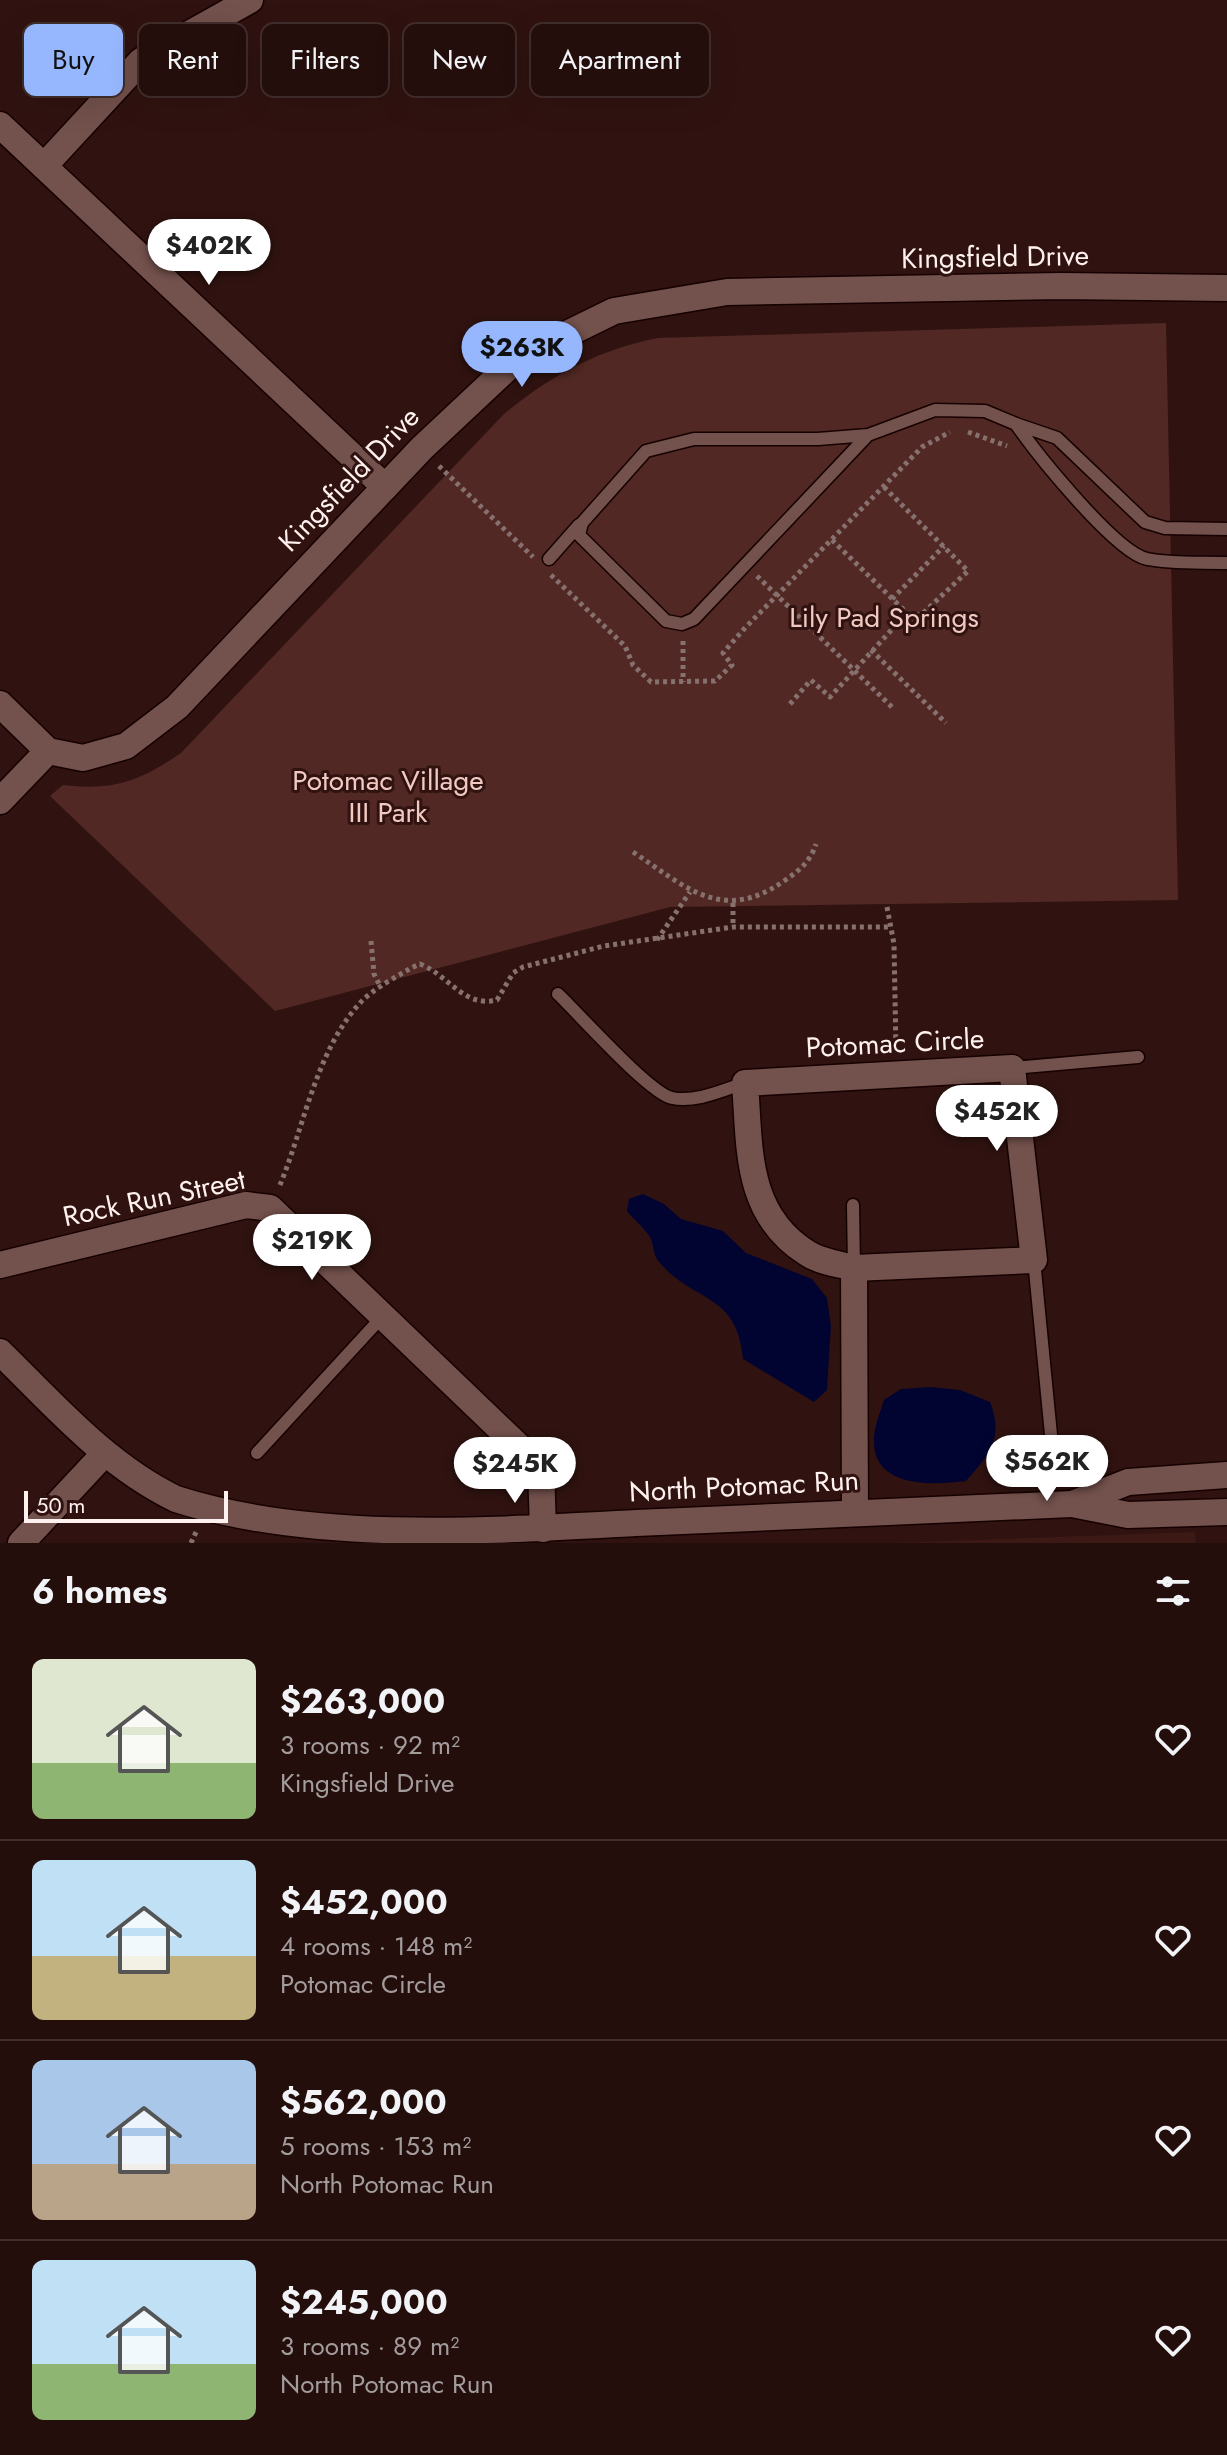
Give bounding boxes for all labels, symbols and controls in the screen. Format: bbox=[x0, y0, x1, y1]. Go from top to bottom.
chip: Buy bbox=[24, 24, 123, 96]
chip: Rent bbox=[139, 24, 246, 96]
chip: Filters bbox=[262, 24, 388, 96]
chip: New bbox=[404, 24, 515, 96]
chip: Apartment bbox=[531, 24, 709, 96]
pin: $402K bbox=[153, 219, 265, 287]
text: $402K bbox=[166, 226, 252, 264]
street label: Kingsfield Drive bbox=[901, 235, 1089, 279]
pin: $263K bbox=[466, 321, 578, 389]
text: $263K bbox=[480, 328, 564, 366]
street label: Kingsfield Drive bbox=[269, 397, 429, 561]
park label: Lily Pad Springs bbox=[789, 597, 979, 638]
park label: Potomac Village III Park bbox=[292, 760, 484, 833]
street label: Potomac Circle bbox=[805, 1018, 985, 1068]
pin: $452K bbox=[941, 1085, 1053, 1153]
text: $452K bbox=[954, 1092, 1040, 1130]
street label: Rock Run Street bbox=[59, 1159, 249, 1237]
pin: $219K bbox=[256, 1214, 368, 1282]
text: $219K bbox=[271, 1221, 353, 1259]
pin: $562K bbox=[991, 1435, 1103, 1503]
pin: $245K bbox=[459, 1437, 571, 1505]
text: $562K bbox=[1004, 1442, 1090, 1480]
text: $245K bbox=[472, 1444, 558, 1482]
street label: North Potomac Run bbox=[628, 1459, 860, 1513]
scale bar bbox=[24, 1487, 228, 1523]
text: 50 m bbox=[36, 1489, 85, 1521]
text: 6 homes bbox=[32, 1567, 167, 1616]
icon: filters bbox=[1151, 1569, 1195, 1613]
text: $263,000 bbox=[280, 1677, 445, 1726]
icon: home bbox=[96, 1691, 192, 1787]
icon: heart bbox=[1151, 1717, 1195, 1761]
text: 3 rooms · 92 m² bbox=[280, 1726, 460, 1764]
text: Kingsfield Drive bbox=[280, 1764, 454, 1802]
text: $452,000 bbox=[280, 1878, 448, 1927]
icon: home bbox=[96, 1892, 192, 1988]
icon: heart bbox=[1151, 1918, 1195, 1962]
text: 4 rooms · 148 m² bbox=[280, 1927, 472, 1965]
text: Potomac Circle bbox=[280, 1965, 446, 2003]
text: $562,000 bbox=[280, 2078, 447, 2127]
icon: home bbox=[96, 2092, 192, 2188]
icon: heart bbox=[1151, 2118, 1195, 2162]
text: 5 rooms · 153 m² bbox=[280, 2127, 471, 2165]
text: North Potomac Run bbox=[280, 2165, 494, 2203]
text: $245,000 bbox=[280, 2278, 448, 2327]
icon: home bbox=[96, 2292, 192, 2388]
icon: heart bbox=[1151, 2318, 1195, 2362]
text: 3 rooms · 89 m² bbox=[280, 2327, 459, 2365]
text: North Potomac Run bbox=[280, 2365, 494, 2403]

